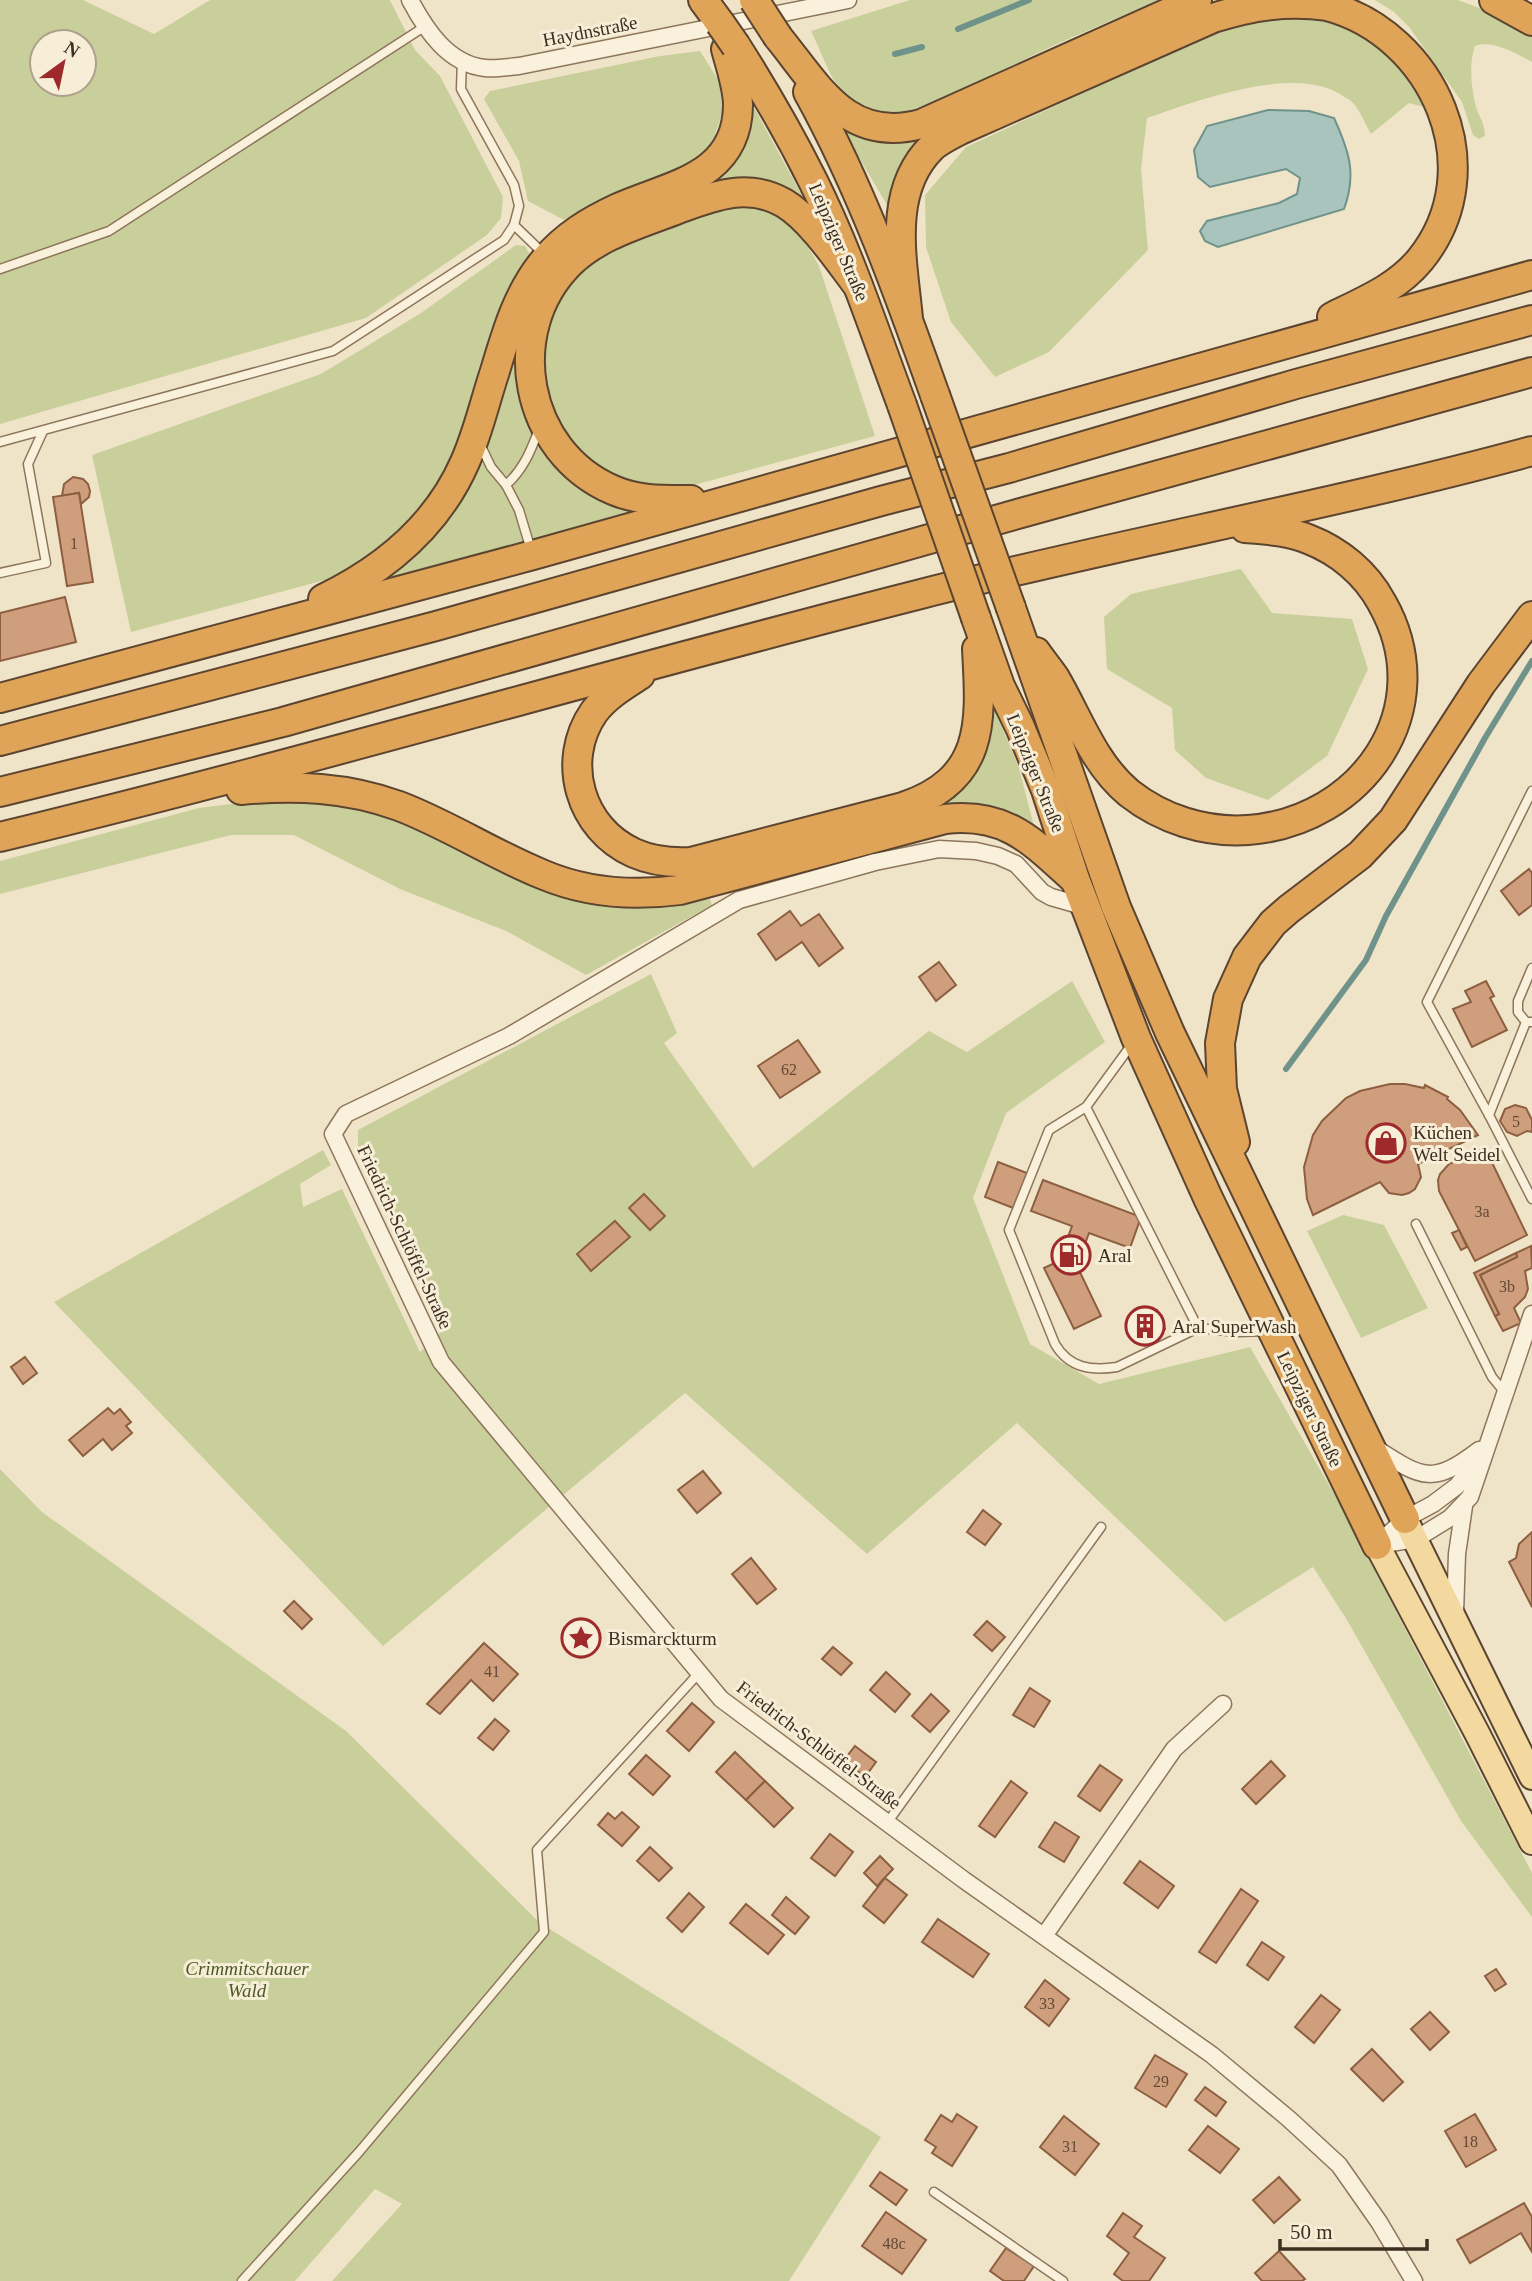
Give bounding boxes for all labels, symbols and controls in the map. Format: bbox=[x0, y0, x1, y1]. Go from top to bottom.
street label: Haydnstraße bbox=[541, 12, 639, 50]
north arrow bbox=[28, 28, 98, 98]
text: N bbox=[61, 37, 84, 62]
street label: Leipziger Straße bbox=[805, 180, 873, 304]
house number: 1 bbox=[70, 535, 78, 552]
street label: Leipziger Straße bbox=[1003, 711, 1069, 835]
house number: 62 bbox=[781, 1061, 797, 1078]
house number: 5 bbox=[1512, 1113, 1520, 1130]
shop icon: Küchen Welt Seidel bbox=[1365, 1122, 1407, 1164]
place label: Küchen Welt Seidel bbox=[1413, 1122, 1501, 1165]
street label: Friedrich-Schlöffel-Straße bbox=[353, 1142, 457, 1332]
house number: 3a bbox=[1474, 1203, 1490, 1220]
fuel station icon: Aral bbox=[1050, 1234, 1092, 1276]
place label: Aral bbox=[1098, 1245, 1132, 1266]
house number: 3b bbox=[1499, 1278, 1515, 1295]
building icon: Aral SuperWash bbox=[1124, 1305, 1166, 1347]
place label: Aral SuperWash bbox=[1172, 1316, 1297, 1337]
street label: Leipziger Straße bbox=[1273, 1348, 1347, 1470]
place icon: Bismarckturm bbox=[560, 1617, 602, 1659]
place label: Bismarckturm bbox=[608, 1628, 717, 1649]
house number: 41 bbox=[484, 1663, 500, 1680]
street label: Friedrich-Schlöffel-Straße bbox=[733, 1676, 905, 1814]
park label: Crimmitschauer Wald bbox=[185, 1958, 309, 2001]
house number: 33 bbox=[1039, 1995, 1055, 2012]
house number: 29 bbox=[1153, 2073, 1169, 2090]
house number: 18 bbox=[1462, 2133, 1478, 2150]
house number: 31 bbox=[1062, 2138, 1078, 2155]
scale bar bbox=[1280, 2208, 1427, 2252]
text: 50 m bbox=[1290, 2220, 1333, 2244]
house number: 48c bbox=[882, 2235, 906, 2252]

